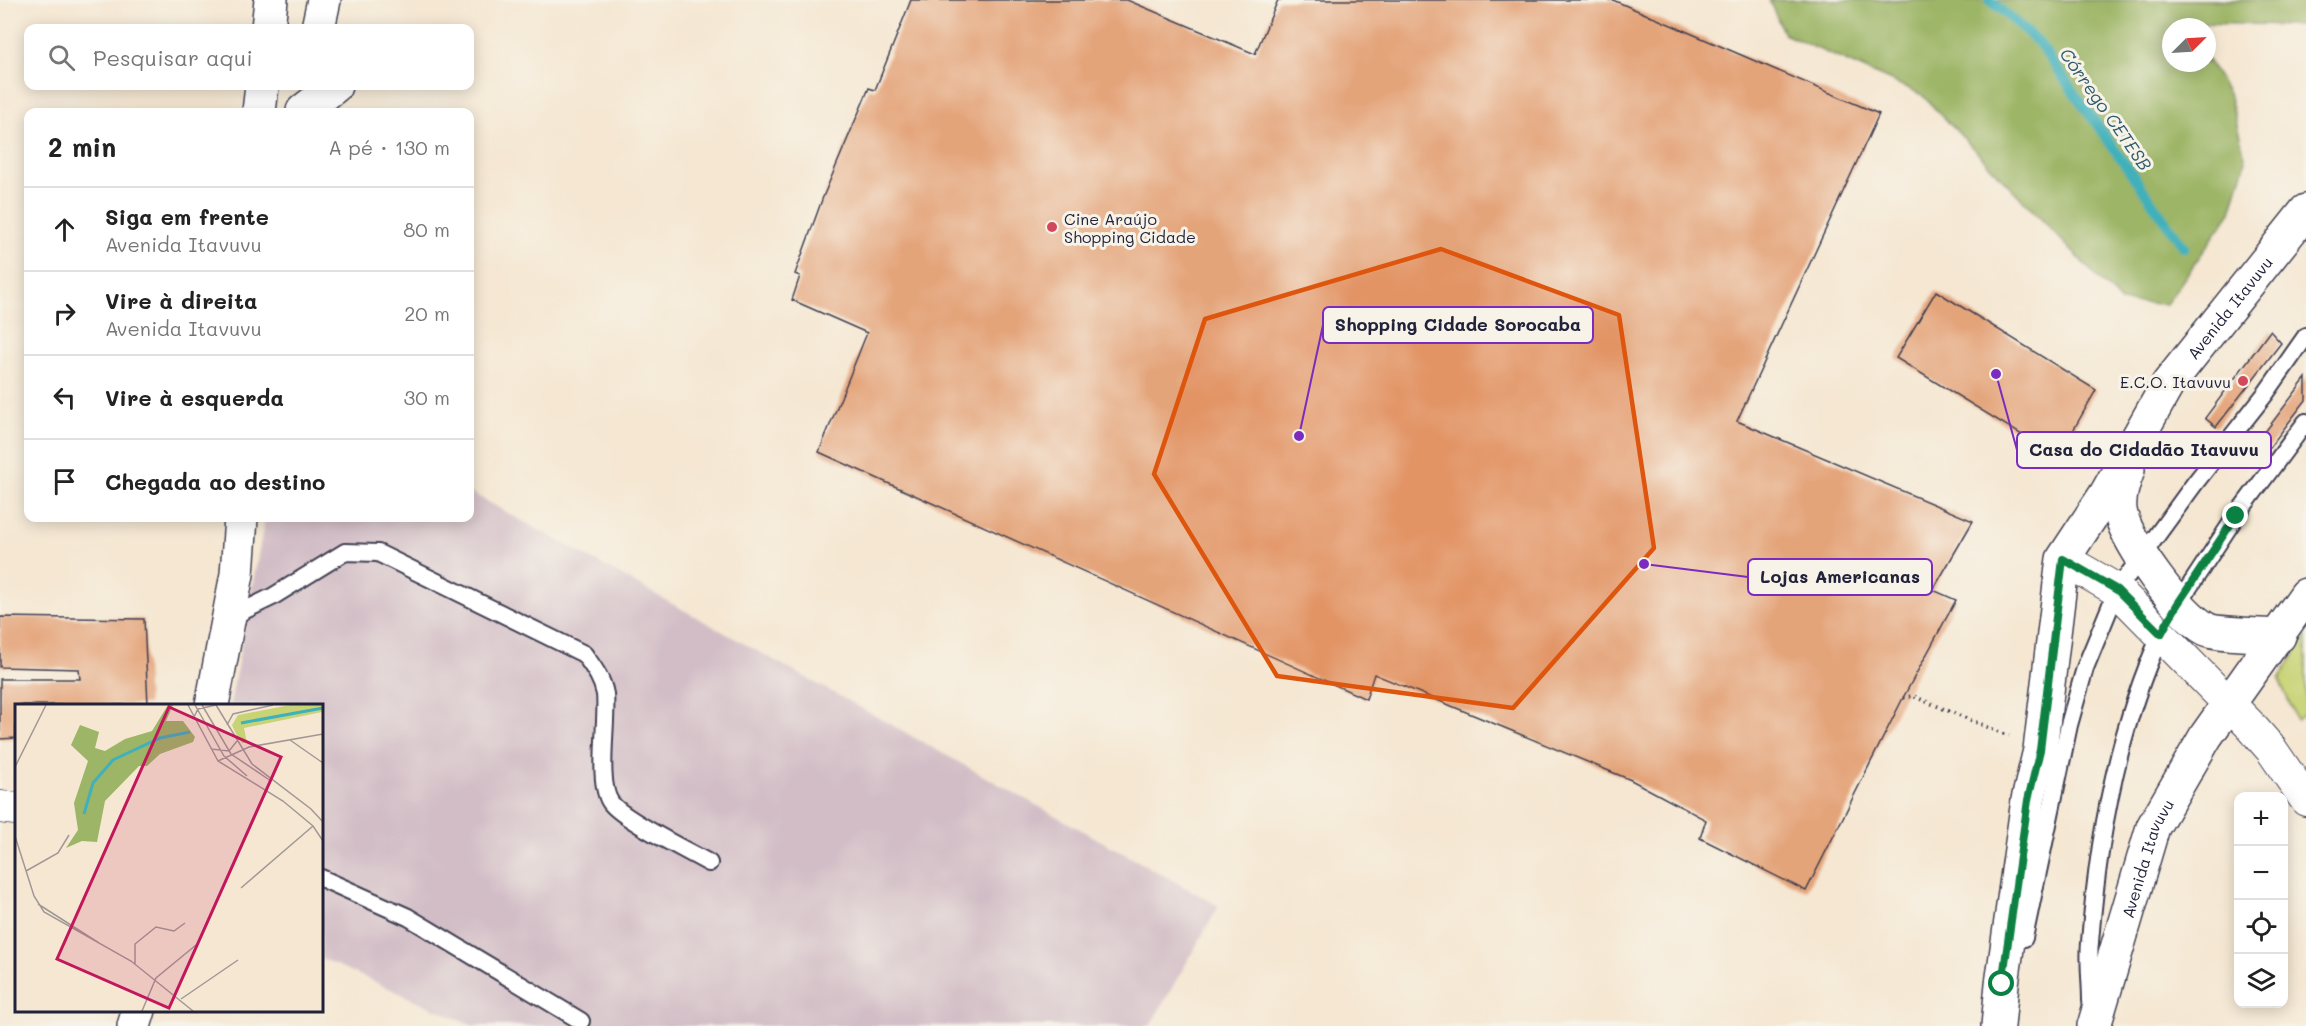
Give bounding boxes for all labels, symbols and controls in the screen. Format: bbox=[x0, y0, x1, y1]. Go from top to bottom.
north arrow bbox=[2162, 18, 2216, 72]
search box bbox=[24, 24, 474, 90]
icon: search bbox=[45, 41, 78, 74]
text: Pesquisar aqui bbox=[93, 43, 253, 72]
water label: Córrego CETESB bbox=[2055, 43, 2158, 176]
text: 2 min bbox=[48, 130, 116, 164]
text: A pé · 130 m bbox=[328, 134, 450, 160]
text: Siga em frente bbox=[105, 202, 269, 231]
place label: Cine Araújo Shopping Cidade bbox=[1064, 208, 1196, 247]
icon: ahead bbox=[48, 213, 81, 246]
text: 80 m bbox=[403, 216, 450, 242]
marker: Cine Araújo Shopping Cidade bbox=[1045, 220, 1059, 234]
text: Avenida Itavuvu bbox=[105, 231, 262, 257]
street label: Avenida Itavuvu bbox=[2182, 252, 2276, 363]
text: Vire à direita bbox=[105, 286, 258, 315]
icon: right bbox=[48, 297, 81, 330]
text: 20 m bbox=[404, 300, 450, 326]
callout: Shopping Cidade Sorocaba bbox=[1323, 307, 1593, 343]
text: Shopping Cidade Sorocaba bbox=[1335, 312, 1581, 336]
text: Avenida Itavuvu bbox=[105, 315, 262, 341]
place label: E.C.O. Itavuvu bbox=[2120, 371, 2231, 392]
marker: E.C.O. Itavuvu bbox=[2236, 374, 2250, 388]
icon: left bbox=[48, 381, 81, 414]
text: Vire à esquerda bbox=[105, 383, 284, 412]
text: 30 m bbox=[404, 384, 450, 410]
callout: Casa do Cidadão Itavuvu bbox=[2017, 432, 2271, 468]
text: Casa do Cidadão Itavuvu bbox=[2029, 437, 2259, 461]
icon: arrive bbox=[48, 465, 81, 498]
text: Chegada ao destino bbox=[105, 467, 325, 496]
route end bbox=[2222, 502, 2248, 528]
callout: Lojas Americanas bbox=[1748, 559, 1932, 595]
text: Lojas Americanas bbox=[1760, 564, 1920, 588]
inset map bbox=[15, 704, 322, 1011]
map controls bbox=[2234, 792, 2288, 1008]
button: + bbox=[2234, 792, 2288, 846]
street label: Avenida Itavuvu bbox=[2116, 795, 2178, 920]
button: − bbox=[2234, 846, 2288, 900]
button: locate bbox=[2234, 900, 2288, 954]
button: layers bbox=[2234, 954, 2288, 1008]
route start bbox=[1988, 970, 2014, 996]

